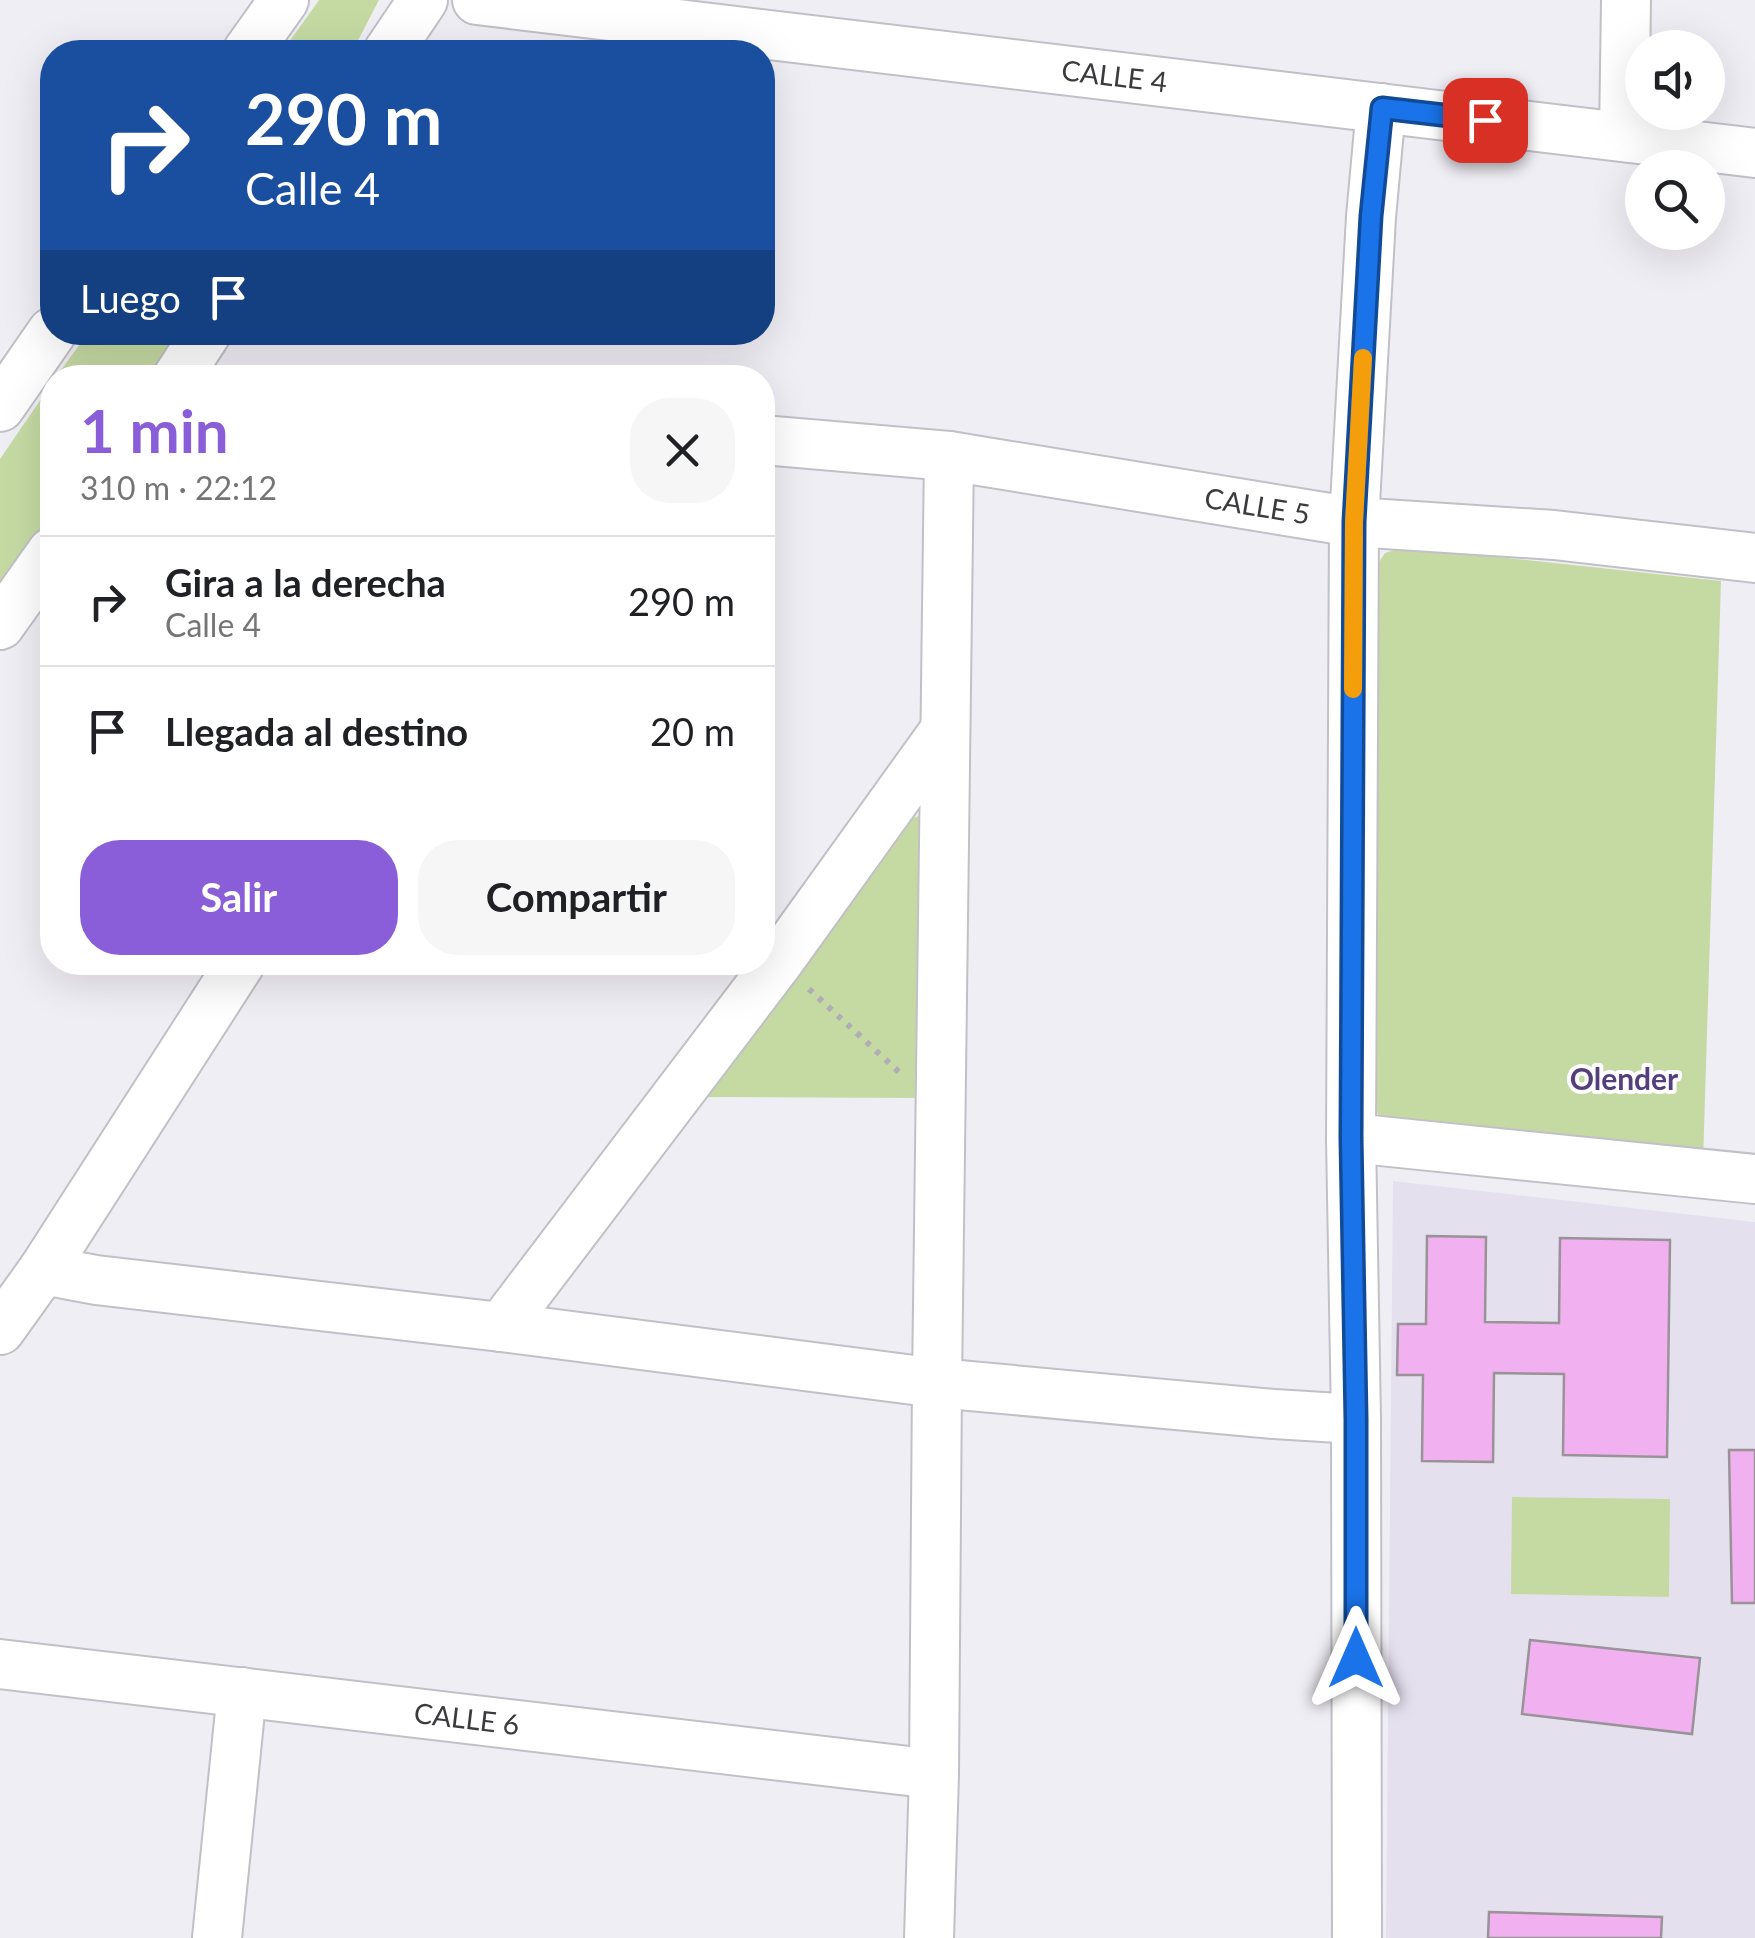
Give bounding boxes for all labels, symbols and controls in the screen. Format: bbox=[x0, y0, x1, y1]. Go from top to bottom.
map controls bbox=[1625, 30, 1725, 250]
button: sound bbox=[1625, 30, 1725, 130]
street label: CALLE 4 bbox=[1060, 52, 1169, 99]
text: 290 m bbox=[245, 76, 442, 160]
pin bbox=[1443, 78, 1528, 163]
icon: right bbox=[80, 80, 210, 210]
icon: arrive bbox=[1458, 93, 1513, 148]
button: search bbox=[1625, 150, 1725, 250]
text: Calle 4 bbox=[245, 161, 380, 215]
icon: arrive bbox=[201, 270, 256, 325]
text: Luego bbox=[80, 275, 181, 321]
text: 1 min bbox=[80, 394, 229, 466]
button: close bbox=[630, 398, 735, 503]
text: 310 m · 22:12 bbox=[80, 468, 277, 507]
street label: CALLE 5 bbox=[1202, 480, 1312, 531]
text: Gira a la derecha bbox=[165, 559, 446, 605]
icon: right bbox=[80, 574, 135, 629]
text: 290 m bbox=[628, 578, 735, 624]
text: Calle 4 bbox=[165, 605, 261, 644]
icon: arrive bbox=[80, 704, 135, 759]
text: Llegada al destino bbox=[165, 708, 468, 754]
text: 20 m bbox=[650, 708, 735, 754]
button: Salir bbox=[80, 840, 398, 955]
button: Compartir bbox=[418, 840, 735, 955]
district label: Olender bbox=[1570, 1060, 1679, 1096]
position arrow bbox=[1304, 1606, 1408, 1710]
street label: CALLE 6 bbox=[412, 1695, 522, 1741]

